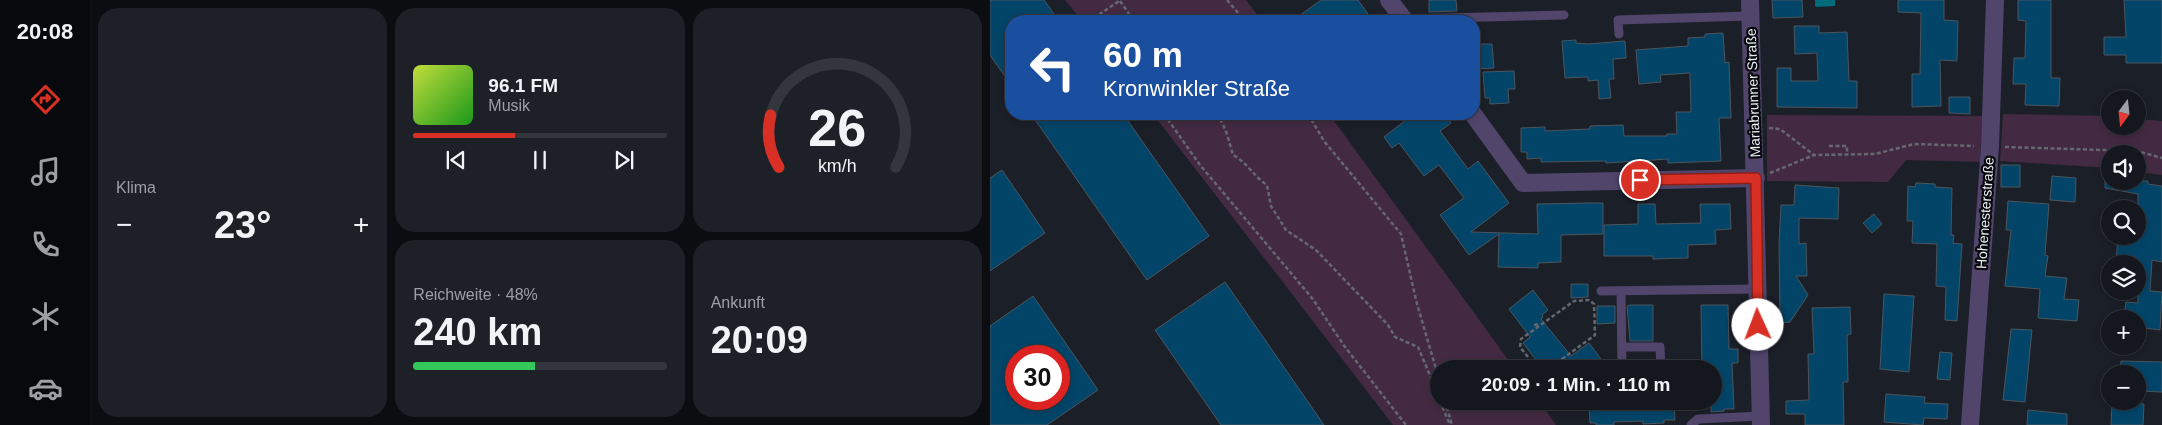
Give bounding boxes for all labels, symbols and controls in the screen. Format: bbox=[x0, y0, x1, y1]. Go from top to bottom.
text: 20:08 bbox=[17, 19, 73, 44]
street label: Mariabrunner Straße bbox=[1743, 28, 1763, 158]
icon: left bbox=[1020, 35, 1085, 100]
text: 60 m bbox=[1103, 35, 1183, 74]
text: 96.1 FM bbox=[488, 75, 558, 96]
text: Kronwinkler Straße bbox=[1103, 76, 1290, 101]
icon: directions bbox=[28, 82, 63, 117]
north arrow bbox=[2101, 90, 2146, 135]
map controls bbox=[2101, 90, 2146, 410]
text: Musik bbox=[488, 97, 530, 114]
text: 26 bbox=[808, 99, 866, 157]
button: sound bbox=[2101, 145, 2146, 190]
icon: previous bbox=[442, 146, 470, 174]
icon: pause bbox=[526, 146, 554, 174]
icon: next bbox=[610, 146, 638, 174]
icon: music bbox=[28, 154, 63, 189]
text: km/h bbox=[818, 156, 857, 176]
street label: Hohenesterstraße bbox=[1973, 156, 1997, 269]
pin bbox=[1619, 159, 1661, 201]
icon: arrive bbox=[1626, 166, 1654, 194]
text: Klima bbox=[116, 179, 156, 196]
button: search bbox=[2101, 200, 2146, 245]
text: 23° bbox=[214, 204, 271, 246]
text: − bbox=[116, 209, 132, 240]
text: + bbox=[353, 209, 369, 240]
icon: phone bbox=[28, 227, 63, 262]
button: layers bbox=[2101, 255, 2146, 300]
text: Reichweite · 48% bbox=[413, 286, 538, 303]
text: Ankunft bbox=[711, 294, 765, 311]
position arrow bbox=[1731, 298, 1783, 350]
icon: climate bbox=[28, 299, 63, 334]
button: + bbox=[2101, 310, 2146, 355]
text: 240 km bbox=[413, 311, 542, 353]
text: 20:09 bbox=[711, 319, 808, 361]
speed limit sign: 30 bbox=[1005, 345, 1070, 410]
button: − bbox=[2101, 365, 2146, 410]
icon: car bbox=[28, 371, 63, 406]
text: 20:09 · 1 Min. · 110 m bbox=[1481, 374, 1671, 395]

